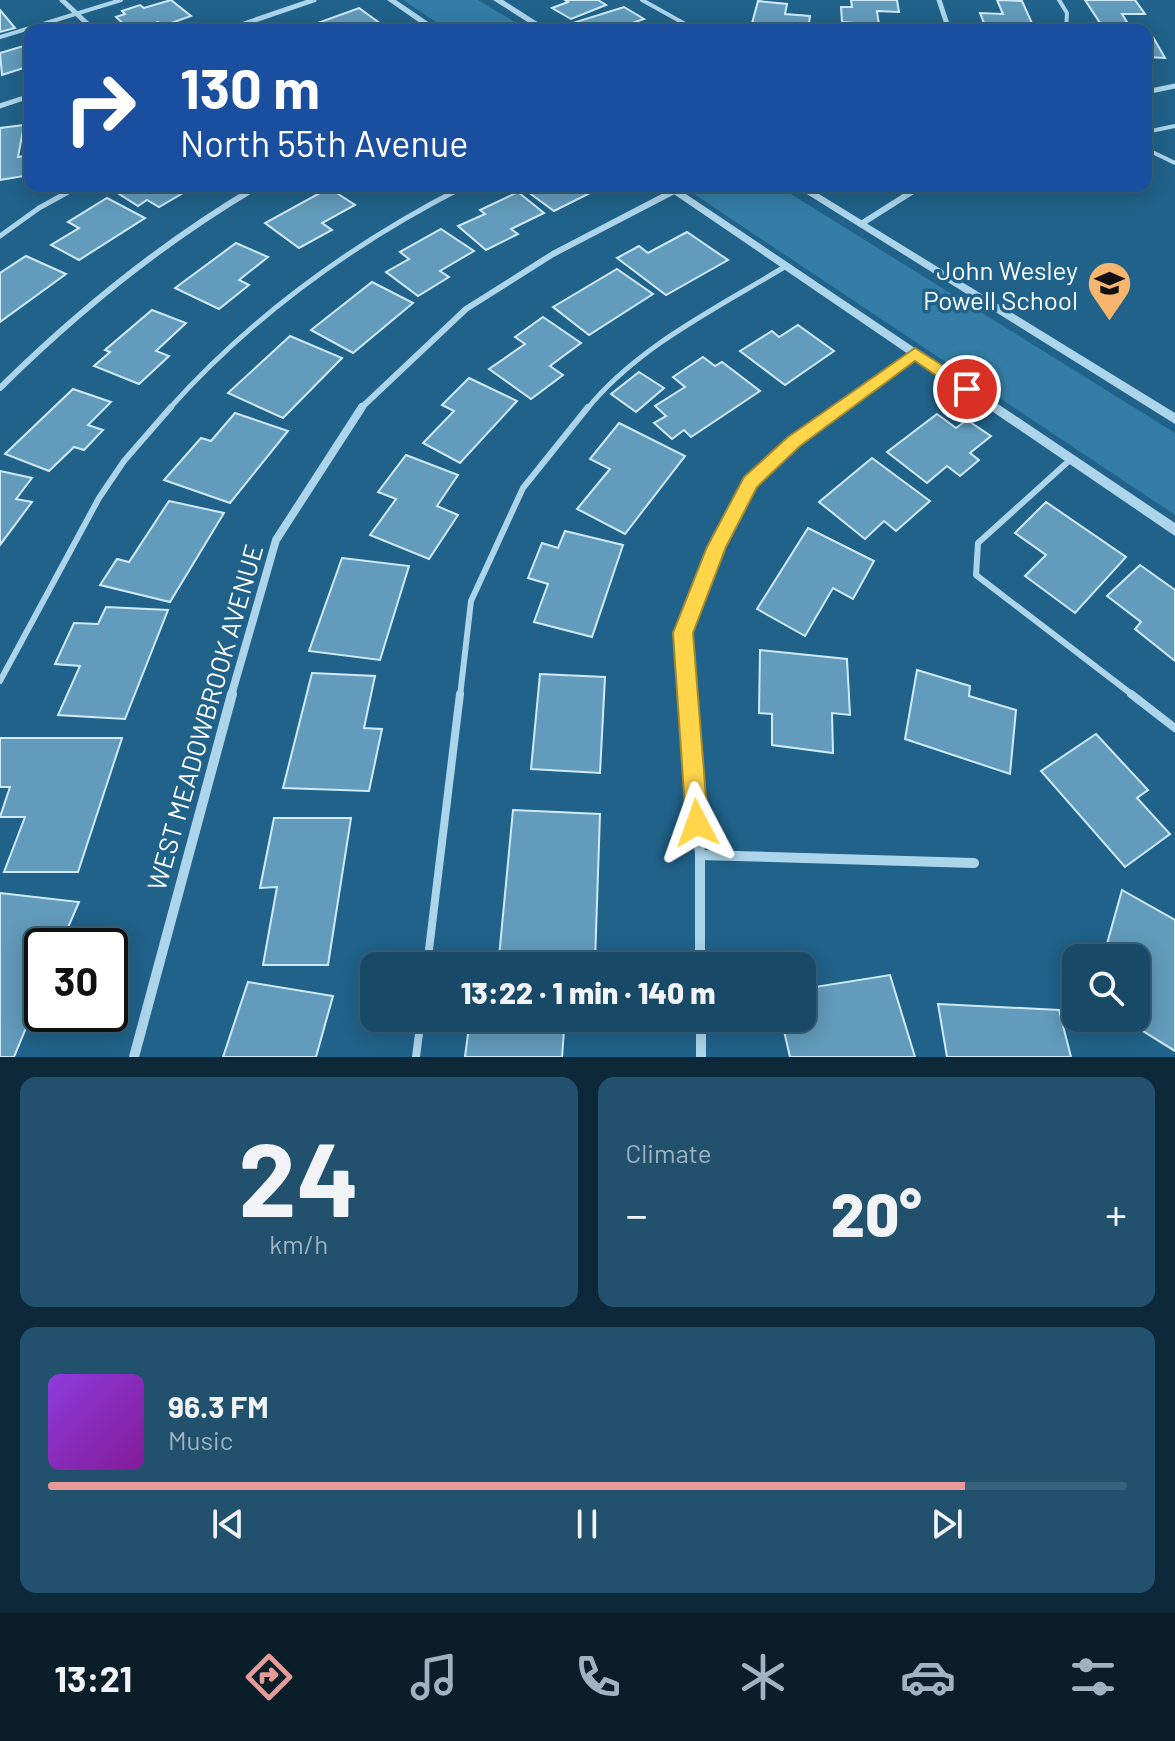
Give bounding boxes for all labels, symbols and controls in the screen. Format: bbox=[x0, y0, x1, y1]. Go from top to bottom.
text: 130 m bbox=[180, 53, 320, 120]
icon: right bbox=[48, 56, 152, 160]
text: North 55th Avenue bbox=[180, 121, 468, 164]
place label: John Wesley Powell School bbox=[923, 254, 1078, 315]
school or university icon: John Wesley Powell School bbox=[1085, 260, 1133, 323]
pin bbox=[933, 355, 1001, 423]
icon: arrive bbox=[945, 367, 989, 411]
street label: WEST MEADOWBROOK AVENUE bbox=[140, 540, 268, 894]
position arrow bbox=[655, 781, 739, 865]
speed limit sign: 30 bbox=[24, 928, 128, 1032]
map controls bbox=[1062, 944, 1150, 1032]
button: search bbox=[1062, 944, 1150, 1032]
text: 13:22 · 1 min · 140 m bbox=[461, 974, 715, 1010]
text: 24 bbox=[238, 1113, 359, 1238]
text: Climate bbox=[626, 1137, 712, 1168]
text: 20° bbox=[831, 1177, 922, 1249]
text: − bbox=[626, 1187, 648, 1240]
text: + bbox=[1105, 1187, 1127, 1240]
text: km/h bbox=[269, 1228, 328, 1259]
text: 96.3 FM bbox=[168, 1388, 269, 1424]
text: Music bbox=[168, 1424, 233, 1455]
icon: previous bbox=[206, 1502, 250, 1546]
icon: pause bbox=[565, 1502, 609, 1546]
icon: next bbox=[925, 1502, 969, 1546]
icon: directions bbox=[241, 1649, 297, 1705]
icon: music bbox=[406, 1649, 462, 1705]
icon: phone bbox=[570, 1649, 626, 1705]
icon: climate bbox=[735, 1649, 791, 1705]
icon: car bbox=[900, 1649, 956, 1705]
icon: filters bbox=[1065, 1649, 1121, 1705]
text: 13:21 bbox=[54, 1656, 132, 1699]

